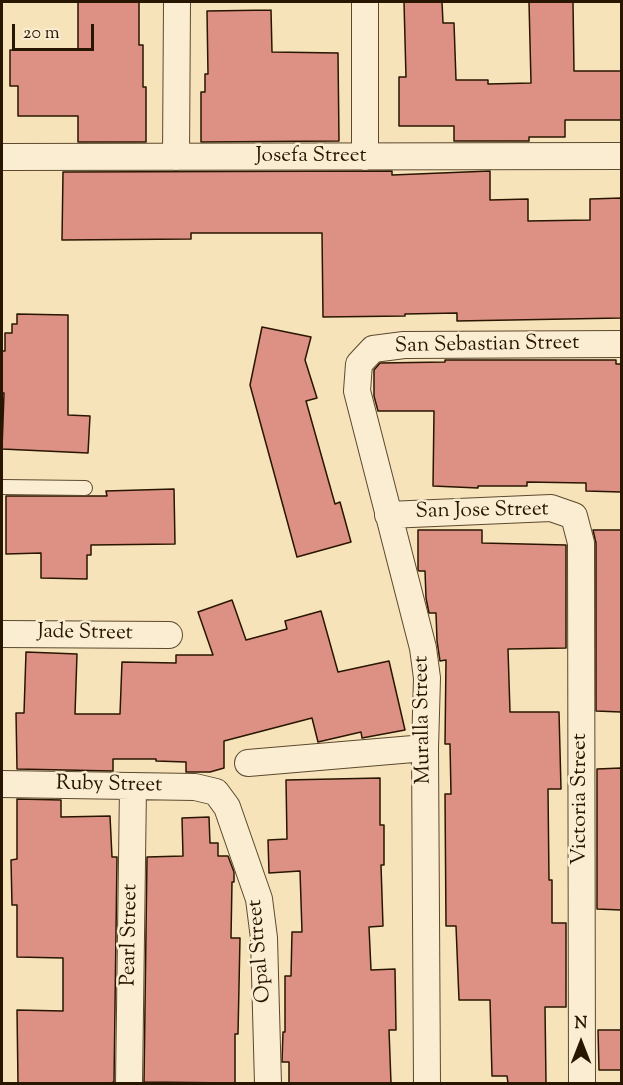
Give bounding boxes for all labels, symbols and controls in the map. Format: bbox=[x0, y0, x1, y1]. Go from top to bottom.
scale bar bbox=[15, 12, 98, 50]
text: 20 m bbox=[23, 21, 60, 47]
street label: Josefa Street bbox=[255, 144, 367, 170]
street label: San Sebastian Street bbox=[395, 332, 579, 360]
street label: San Jose Street bbox=[415, 498, 549, 526]
street label: Jade Street bbox=[37, 621, 133, 647]
street label: Muralla Street bbox=[410, 655, 438, 785]
street label: Victoria Street bbox=[568, 733, 594, 865]
street label: Ruby Street bbox=[56, 772, 162, 800]
street label: Pearl Street bbox=[118, 884, 144, 986]
street label: Opal Street bbox=[244, 898, 278, 1004]
north arrow bbox=[551, 1013, 611, 1073]
text: N bbox=[575, 1013, 587, 1036]

